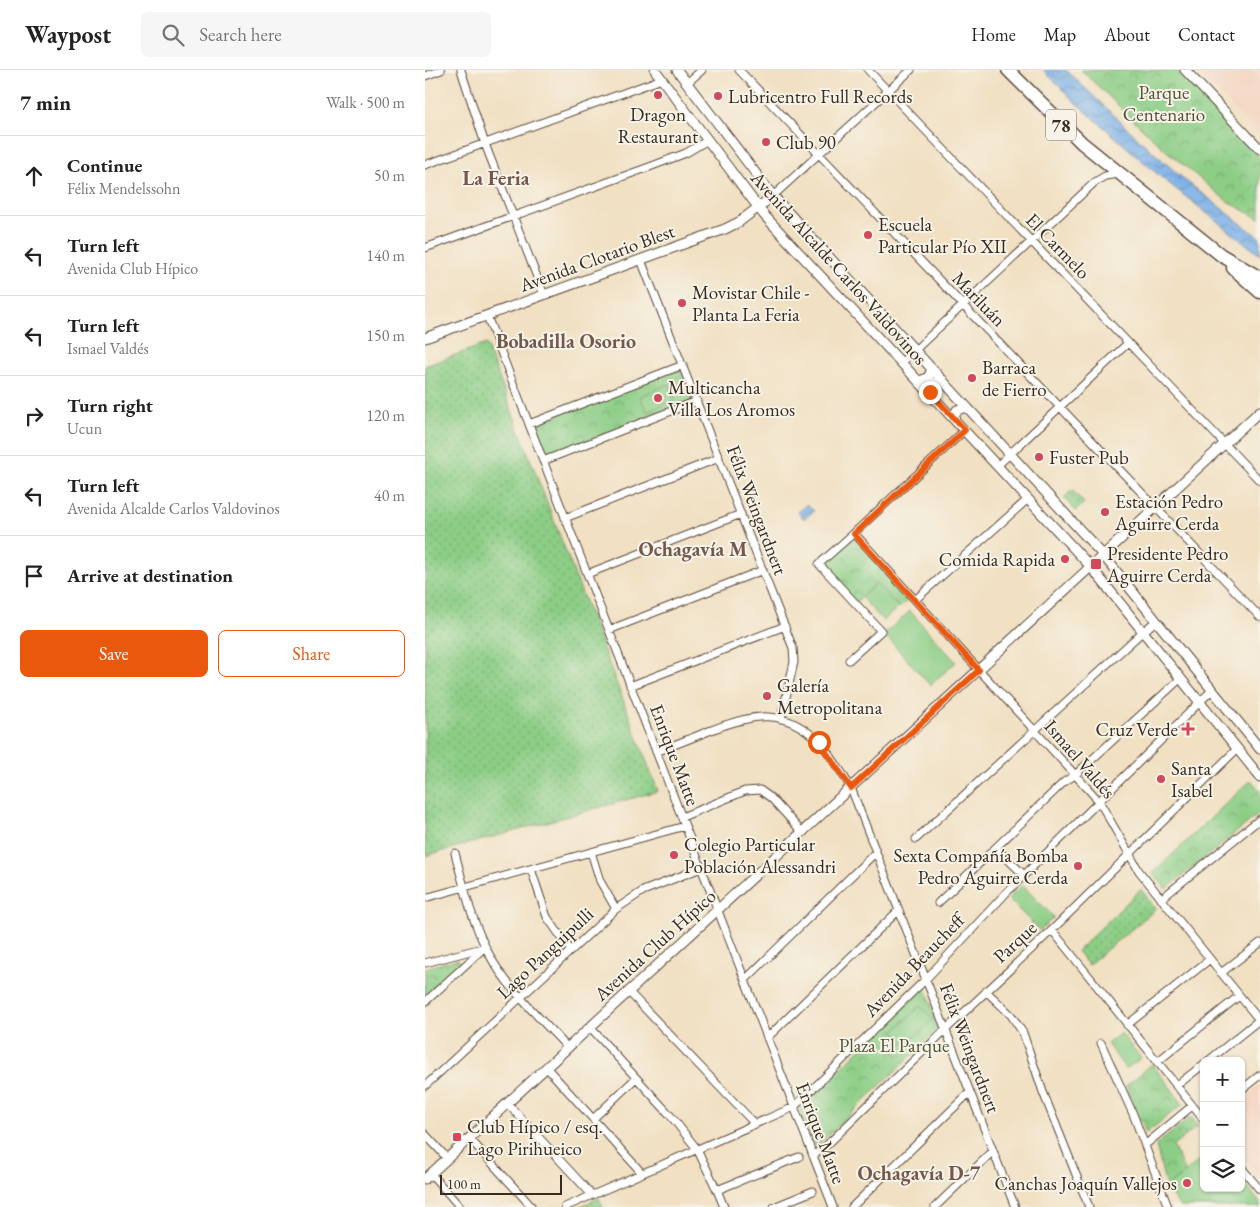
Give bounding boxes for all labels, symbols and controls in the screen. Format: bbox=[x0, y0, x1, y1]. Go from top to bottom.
search box bbox=[141, 12, 491, 57]
text: Waypost bbox=[25, 19, 111, 50]
icon: search bbox=[159, 21, 187, 49]
text: Search here bbox=[199, 22, 282, 47]
text: Home bbox=[971, 23, 1016, 46]
text: Map bbox=[1044, 23, 1076, 46]
text: About bbox=[1104, 23, 1150, 46]
text: Contact bbox=[1178, 23, 1235, 46]
park label: Parque Centenario bbox=[1123, 80, 1205, 127]
place label: Lubricentro Full Records bbox=[728, 84, 913, 109]
text: 7 min bbox=[20, 89, 71, 116]
marker: Dragon Restaurant bbox=[652, 89, 664, 101]
marker: Lubricentro Full Records bbox=[712, 90, 724, 102]
text: Walk · 500 m bbox=[326, 92, 405, 113]
place label: Dragon Restaurant bbox=[618, 102, 698, 149]
road number: 78 bbox=[1046, 110, 1076, 140]
place label: Club 90 bbox=[776, 130, 836, 155]
marker: Club 90 bbox=[760, 136, 772, 148]
text: Continue bbox=[67, 153, 142, 178]
icon: ahead bbox=[20, 162, 48, 190]
text: 50 m bbox=[374, 165, 405, 186]
district label: La Feria bbox=[463, 165, 530, 191]
street label: Avenida Alcalde Carlos Valdovinos bbox=[745, 165, 933, 370]
text: Félix Mendelssohn bbox=[67, 178, 180, 199]
street label: El Carmelo bbox=[1020, 208, 1096, 284]
place label: Escuela Particular Pío XII bbox=[878, 212, 1007, 259]
street label: Avenida Clotario Blest bbox=[515, 218, 678, 298]
marker: Escuela Particular Pío XII bbox=[862, 229, 874, 241]
text: Turn left bbox=[67, 233, 139, 258]
icon: left bbox=[20, 242, 48, 270]
text: 140 m bbox=[366, 245, 405, 266]
text: Avenida Club Hípico bbox=[67, 258, 198, 279]
street label: Mariluán bbox=[947, 266, 1011, 332]
place label: Movistar Chile - Planta La Feria bbox=[692, 280, 810, 327]
marker: Movistar Chile - Planta La Feria bbox=[676, 297, 688, 309]
text: Turn left bbox=[67, 313, 139, 338]
icon: left bbox=[20, 322, 48, 350]
text: 150 m bbox=[366, 325, 405, 346]
district label: Bobadilla Osorio bbox=[496, 328, 636, 354]
text: Ismael Valdés bbox=[67, 338, 149, 359]
place label: Barraca de Fierro bbox=[982, 355, 1047, 402]
marker: Barraca de Fierro bbox=[966, 372, 978, 384]
place label: Multicancha Villa Los Aromos bbox=[668, 375, 795, 422]
route end bbox=[919, 381, 942, 404]
marker: Multicancha Villa Los Aromos bbox=[652, 392, 664, 404]
text: Turn right bbox=[67, 393, 153, 418]
icon: right bbox=[20, 402, 48, 430]
text: 120 m bbox=[366, 405, 405, 426]
text: Ucun bbox=[67, 418, 102, 439]
street label: Félix Weingardnert bbox=[721, 442, 793, 578]
place label: Fuster Pub bbox=[1049, 445, 1129, 470]
marker: Fuster Pub bbox=[1033, 451, 1045, 463]
text: Turn left bbox=[67, 473, 139, 498]
icon: left bbox=[20, 482, 48, 510]
text: 40 m bbox=[374, 485, 405, 506]
place label: Estación Pedro Aguirre Cerda bbox=[1114, 489, 1223, 536]
text: Avenida Alcalde Carlos Valdovinos bbox=[67, 498, 280, 519]
marker: Estación Pedro Aguirre Cerda bbox=[1099, 506, 1111, 518]
district label: Ochagavía M bbox=[639, 536, 747, 562]
place label: Presidente Pedro Aguirre Cerda bbox=[1106, 541, 1228, 588]
place label: Comida Rapida bbox=[939, 547, 1055, 572]
marker: Comida Rapida bbox=[1059, 553, 1071, 565]
marker: Presidente Pedro Aguirre Cerda bbox=[1089, 557, 1103, 571]
icon: arrive bbox=[20, 562, 48, 590]
text: Arrive at destination bbox=[67, 563, 233, 588]
button: Save bbox=[20, 630, 208, 677]
button: Share bbox=[218, 630, 405, 677]
place label: Galería Metropolitana bbox=[777, 673, 883, 720]
marker: Galería Metropolitana bbox=[761, 690, 773, 702]
street label: Enrique Matte bbox=[644, 701, 706, 809]
street label: Ismael Valdés bbox=[1039, 714, 1121, 804]
place label: Cruz Verde bbox=[1096, 717, 1178, 742]
marker: Cruz Verde bbox=[1182, 723, 1194, 735]
route start bbox=[808, 731, 831, 754]
place label: Santa Isabel bbox=[1171, 756, 1213, 803]
marker: Santa Isabel bbox=[1155, 773, 1167, 785]
place label: Colegio Particular Población Alessandri bbox=[684, 832, 836, 879]
place label: Sexta Compañía Bomba Pedro Aguirre Cerda bbox=[893, 843, 1068, 890]
marker: Colegio Particular Población Alessandri bbox=[668, 849, 680, 861]
marker: Sexta Compañía Bomba Pedro Aguirre Cerda bbox=[1072, 860, 1084, 872]
street label: Avenida Club Hípico bbox=[588, 884, 721, 1007]
street label: Lago Panguipulli bbox=[491, 901, 599, 1004]
street label: Avenida Beaucheff bbox=[858, 906, 971, 1023]
street label: Parque bbox=[988, 916, 1042, 968]
street label: Félix Weingardnert bbox=[934, 980, 1006, 1116]
park label: Plaza El Parque bbox=[839, 1033, 949, 1058]
map controls bbox=[1200, 1057, 1245, 1192]
button: + bbox=[1200, 1057, 1245, 1102]
street label: Enrique Matte bbox=[790, 1079, 852, 1187]
button: − bbox=[1200, 1102, 1245, 1147]
place label: Club Hípico / esq. Lago Pirihueico bbox=[467, 1114, 603, 1161]
marker: Club Hípico / esq. Lago Pirihueico bbox=[451, 1131, 463, 1143]
button: layers bbox=[1200, 1147, 1245, 1192]
district label: Ochagavía D-7 bbox=[858, 1160, 981, 1186]
place label: Canchas Joaquín Vallejos bbox=[995, 1171, 1177, 1196]
scale bar bbox=[440, 1172, 563, 1195]
text: 100 m bbox=[447, 1175, 481, 1193]
marker: Canchas Joaquín Vallejos bbox=[1181, 1177, 1193, 1189]

